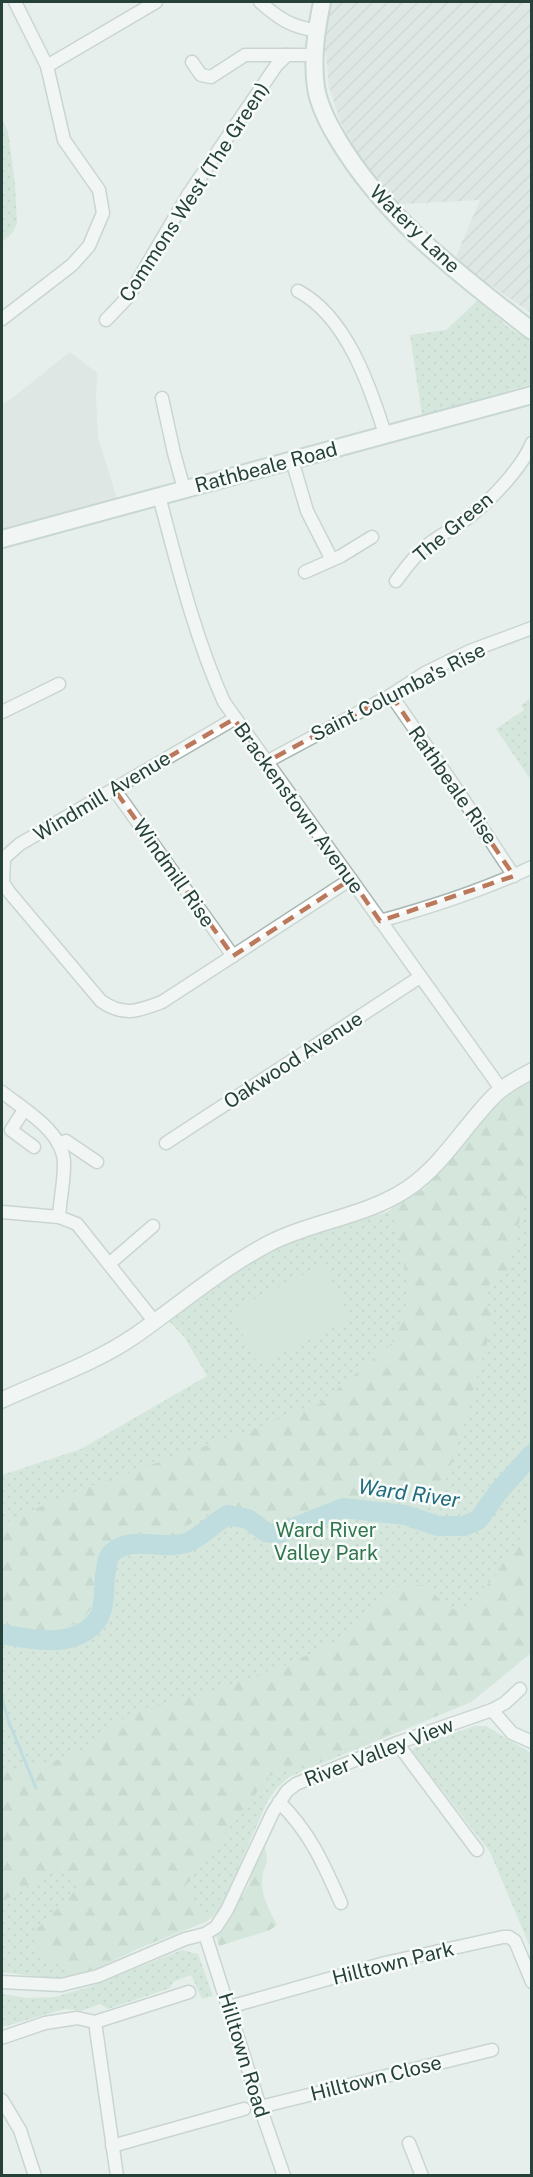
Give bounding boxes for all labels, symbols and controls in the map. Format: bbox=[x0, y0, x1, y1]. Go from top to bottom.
street label: Commons West (The Green) bbox=[114, 78, 274, 306]
street label: Watery Lane bbox=[365, 180, 465, 278]
street label: Rathbeale Road bbox=[192, 436, 340, 498]
street label: The Green bbox=[409, 487, 497, 567]
street label: Saint Columba's Rise bbox=[307, 638, 489, 746]
street label: Brackenstown Avenue bbox=[229, 718, 369, 898]
street label: Rathbeale Rise bbox=[403, 721, 503, 849]
street label: Windmill Avenue bbox=[29, 746, 175, 846]
street label: Windmill Rise bbox=[128, 814, 220, 932]
street label: Oakwood Avenue bbox=[219, 1006, 367, 1114]
water label: Ward River bbox=[357, 1474, 462, 1513]
park label: Ward River Valley Park bbox=[274, 1518, 378, 1565]
street label: River Valley View bbox=[301, 1712, 457, 1792]
street label: Hilltown Park bbox=[330, 1936, 456, 1990]
street label: Hilltown Road bbox=[214, 1990, 274, 2120]
street label: Hilltown Close bbox=[308, 2050, 444, 2106]

